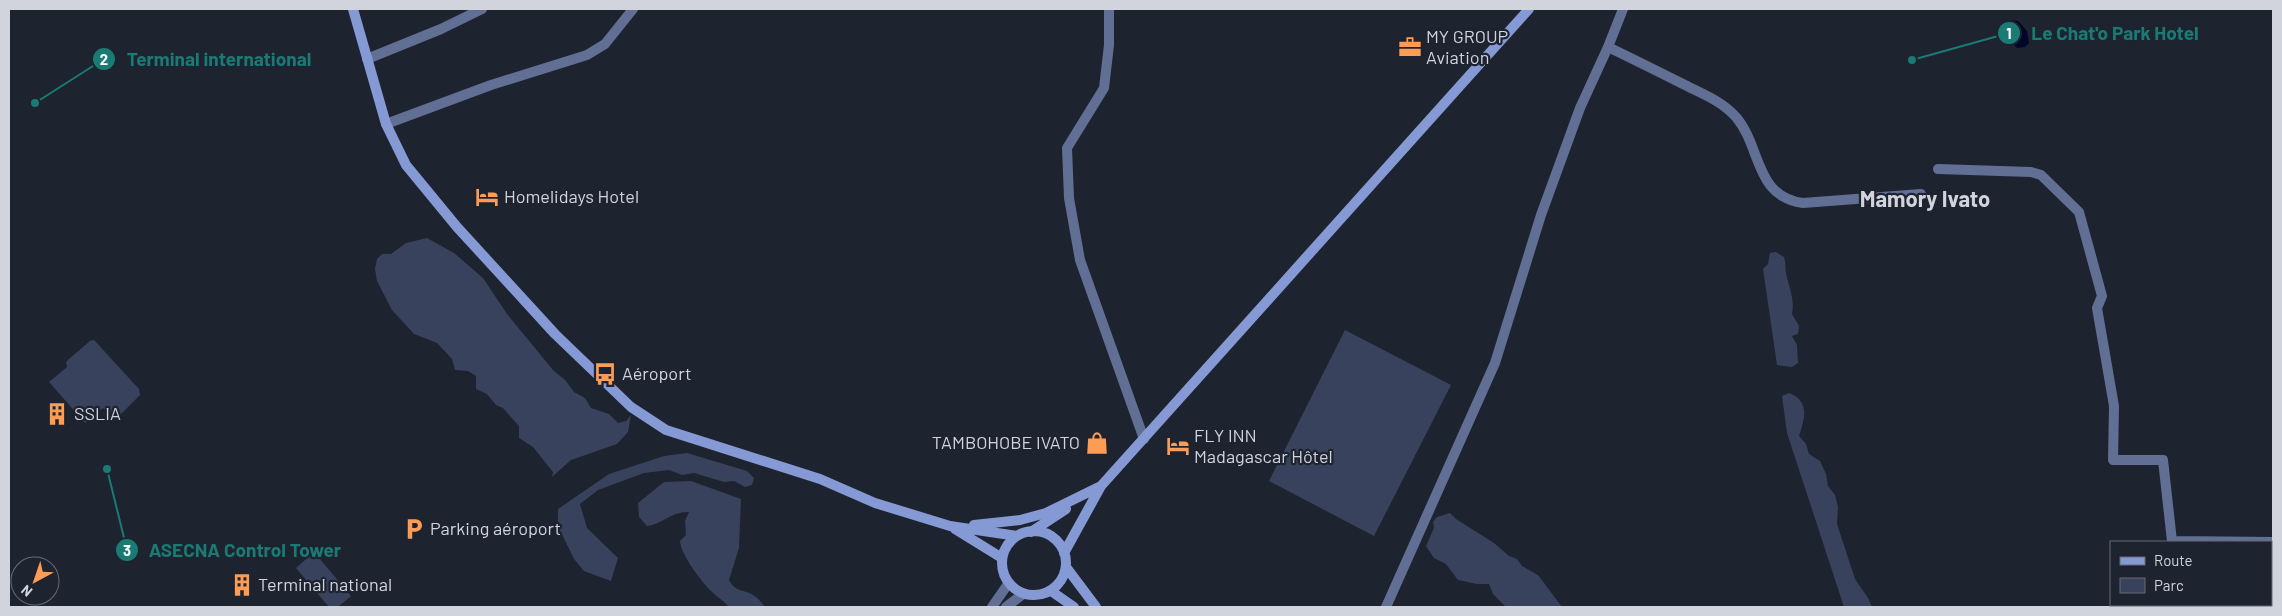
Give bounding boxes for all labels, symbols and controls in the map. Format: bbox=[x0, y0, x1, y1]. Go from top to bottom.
callout: Le Chat'o Park Hotel bbox=[1996, 16, 2209, 50]
text: Le Chat'o Park Hotel bbox=[2031, 21, 2199, 44]
text: 1 bbox=[2006, 24, 2012, 42]
place label: MY GROUP Aviation bbox=[1426, 25, 1508, 68]
office icon: MY GROUP Aviation bbox=[1397, 34, 1423, 60]
callout: Terminal international bbox=[91, 42, 321, 76]
text: Terminal international bbox=[127, 47, 311, 70]
text: 2 bbox=[100, 50, 108, 68]
hotel icon: Homelidays Hotel bbox=[474, 184, 500, 210]
place label: Homelidays Hotel bbox=[504, 185, 639, 207]
district label: Mamory Ivato bbox=[1860, 185, 1990, 211]
bus stop icon: Aéroport bbox=[592, 361, 618, 387]
place label: Aéroport bbox=[622, 362, 692, 384]
building icon: SSLIA bbox=[44, 401, 70, 427]
place label: SSLIA bbox=[74, 402, 121, 424]
place label: FLY INN Madagascar Hôtel bbox=[1194, 424, 1333, 467]
shop icon: TAMBOHOBE IVATO bbox=[1084, 430, 1110, 456]
place label: TAMBOHOBE IVATO bbox=[932, 431, 1080, 453]
hotel icon: FLY INN Madagascar Hôtel bbox=[1165, 433, 1191, 459]
parking icon: Parking aéroport bbox=[401, 516, 427, 542]
place label: Parking aéroport bbox=[430, 517, 561, 539]
callout: ASECNA Control Tower bbox=[114, 533, 351, 567]
text: ASECNA Control Tower bbox=[149, 538, 342, 561]
text: 3 bbox=[123, 541, 131, 559]
legend bbox=[2110, 541, 2272, 606]
text: Route bbox=[2154, 551, 2193, 569]
north arrow bbox=[10, 556, 60, 606]
building icon: Terminal national bbox=[229, 572, 255, 598]
place label: Terminal national bbox=[258, 573, 392, 595]
text: Parc bbox=[2154, 576, 2184, 594]
text: N bbox=[17, 582, 35, 601]

